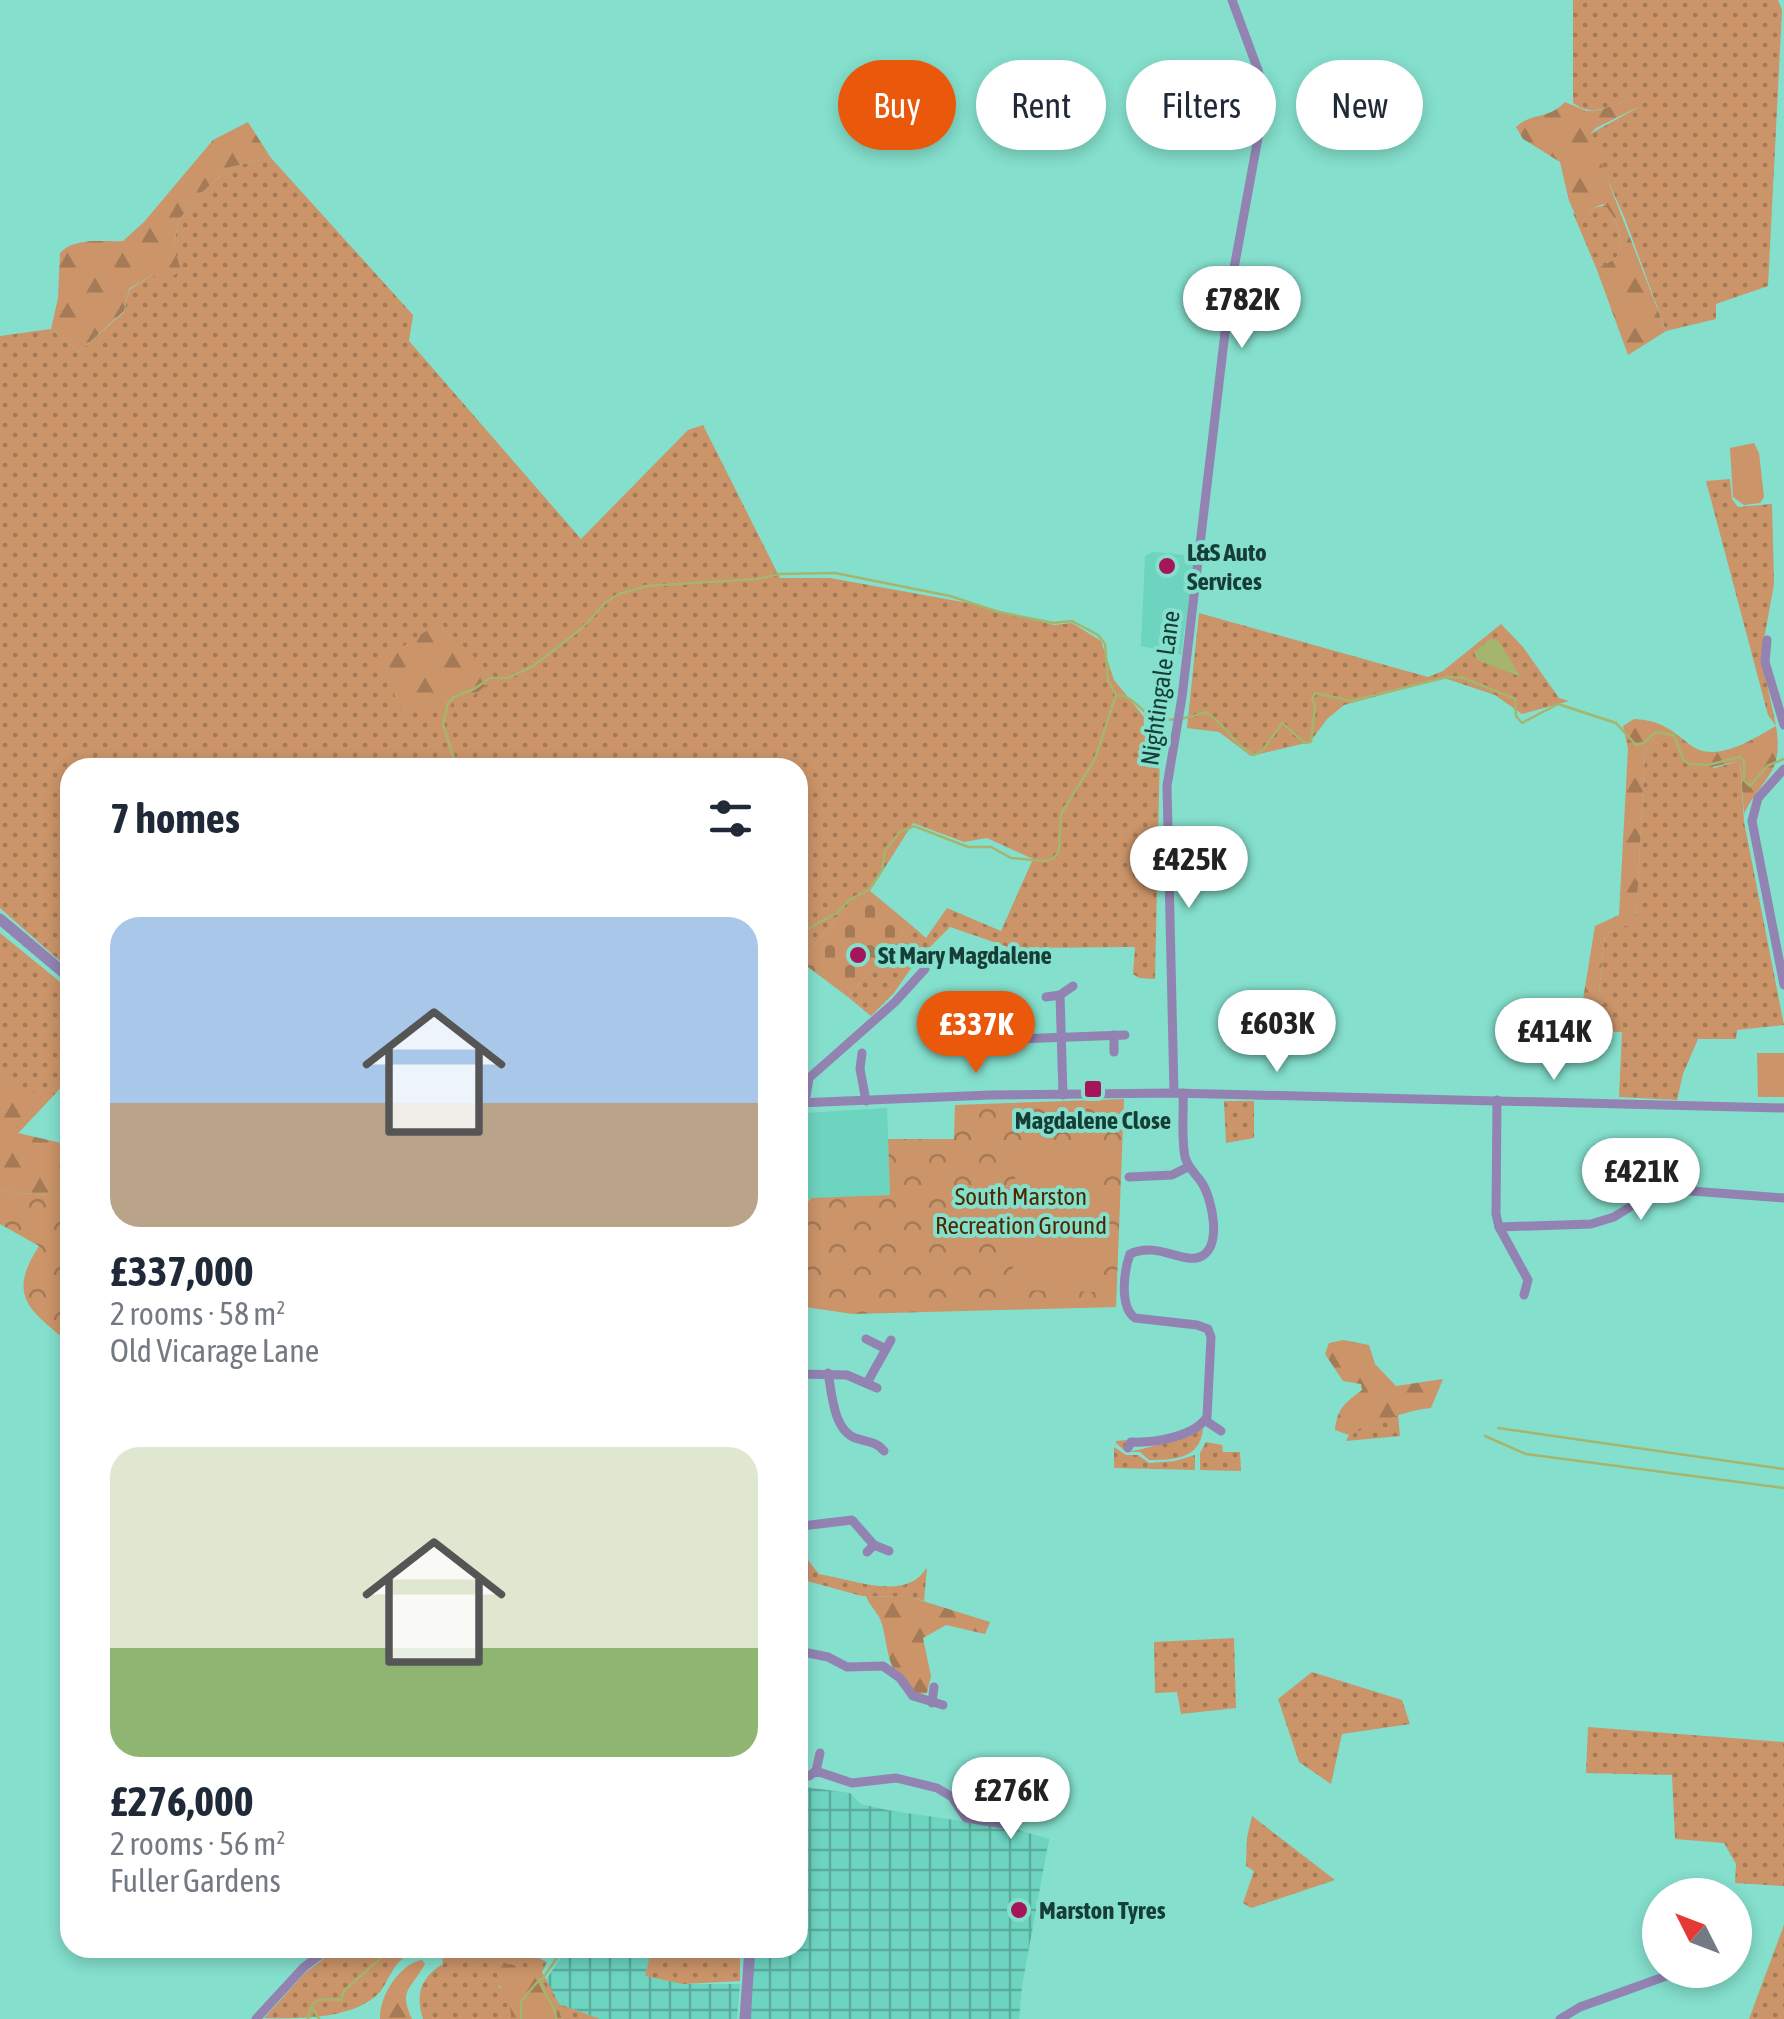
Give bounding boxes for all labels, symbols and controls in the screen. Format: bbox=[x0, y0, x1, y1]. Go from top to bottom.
chip: Buy bbox=[838, 60, 956, 150]
chip: Rent bbox=[976, 60, 1106, 150]
chip: Filters bbox=[1126, 60, 1276, 150]
chip: New bbox=[1296, 60, 1423, 150]
pin: £782K bbox=[1172, 266, 1312, 351]
text: £782K bbox=[1205, 280, 1279, 317]
place label: L&S Auto Services bbox=[1187, 538, 1267, 595]
marker: L&S Auto Services bbox=[1156, 555, 1178, 577]
street label: Nightingale Lane bbox=[1135, 609, 1185, 767]
icon: filters bbox=[703, 791, 758, 846]
text: 7 homes bbox=[110, 794, 240, 842]
pin: £425K bbox=[1119, 826, 1259, 911]
text: £425K bbox=[1152, 840, 1226, 877]
place label: St Mary Magdalene bbox=[878, 941, 1052, 969]
marker: St Mary Magdalene bbox=[847, 944, 869, 966]
icon: home bbox=[344, 982, 524, 1162]
pin: £603K bbox=[1207, 990, 1347, 1075]
pin: £337K bbox=[906, 991, 1046, 1076]
pin: £414K bbox=[1484, 998, 1624, 1083]
text: £603K bbox=[1240, 1004, 1314, 1041]
text: £337K bbox=[939, 1005, 1013, 1042]
text: £414K bbox=[1517, 1012, 1591, 1049]
marker: Magdalene Close bbox=[1082, 1078, 1104, 1100]
place label: Magdalene Close bbox=[1015, 1106, 1171, 1134]
pin: £421K bbox=[1571, 1138, 1711, 1223]
text: £421K bbox=[1604, 1152, 1678, 1189]
park label: South Marston Recreation Ground bbox=[935, 1182, 1107, 1239]
text: £337,000 bbox=[110, 1247, 254, 1295]
text: 2 rooms · 58 m² bbox=[110, 1295, 285, 1332]
text: Old Vicarage Lane bbox=[110, 1332, 319, 1369]
icon: home bbox=[344, 1512, 524, 1692]
pin: £276K bbox=[941, 1757, 1081, 1842]
text: £276K bbox=[974, 1771, 1048, 1808]
text: £276,000 bbox=[110, 1777, 254, 1825]
text: 2 rooms · 56 m² bbox=[110, 1825, 285, 1862]
text: Fuller Gardens bbox=[110, 1862, 281, 1899]
north arrow bbox=[1642, 1878, 1752, 1988]
map controls bbox=[1642, 1878, 1752, 1988]
place label: Marston Tyres bbox=[1039, 1896, 1166, 1924]
marker: Marston Tyres bbox=[1008, 1899, 1030, 1921]

